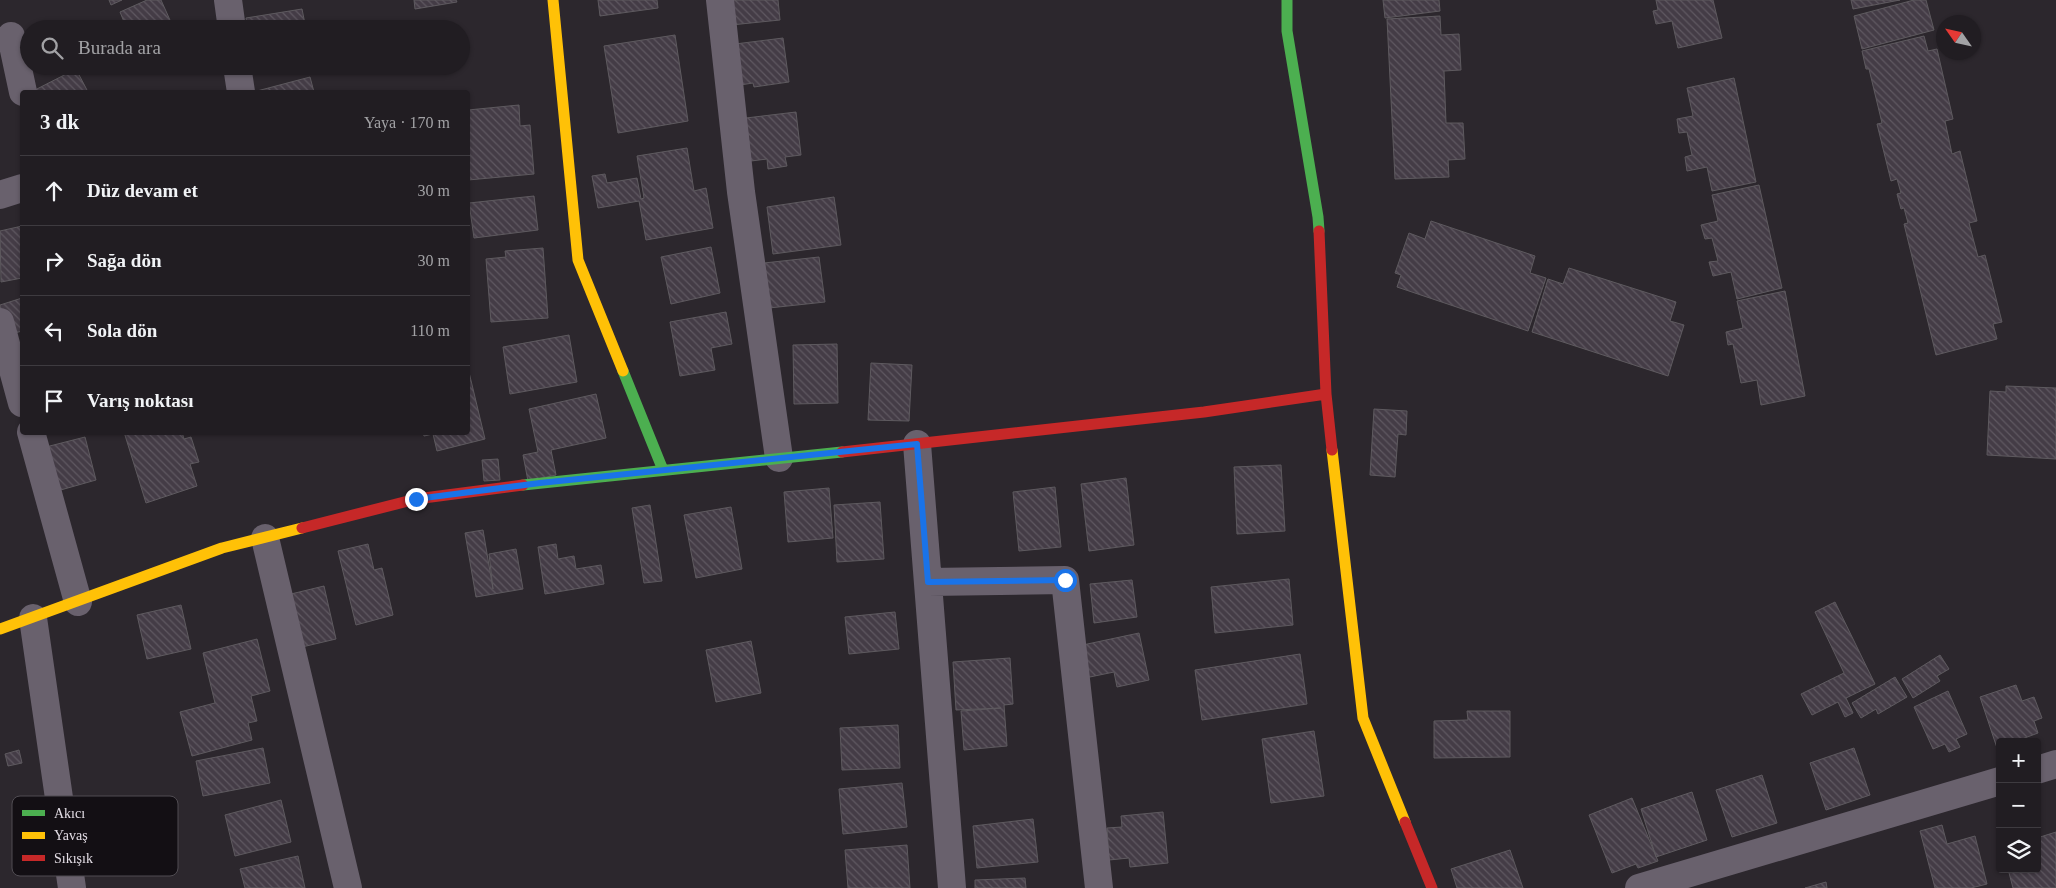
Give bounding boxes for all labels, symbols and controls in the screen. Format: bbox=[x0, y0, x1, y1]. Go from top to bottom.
north arrow bbox=[1936, 15, 1981, 60]
search box bbox=[20, 20, 470, 75]
icon: search bbox=[38, 34, 66, 62]
text: Burada ara bbox=[78, 37, 161, 58]
text: 3 dk bbox=[40, 110, 79, 134]
text: Yaya · 170 m bbox=[364, 114, 450, 131]
icon: ahead bbox=[40, 177, 68, 205]
text: Düz devam et bbox=[87, 180, 198, 201]
text: 30 m bbox=[418, 182, 450, 199]
icon: right bbox=[40, 247, 68, 275]
text: Sağa dön bbox=[87, 250, 161, 271]
text: 30 m bbox=[418, 252, 450, 269]
icon: left bbox=[40, 317, 68, 345]
text: Sola dön bbox=[87, 320, 157, 341]
text: 110 m bbox=[410, 322, 450, 339]
icon: arrive bbox=[40, 387, 68, 415]
text: Varış noktası bbox=[87, 390, 193, 411]
route end bbox=[405, 488, 428, 511]
route start bbox=[1054, 569, 1077, 592]
map controls bbox=[1996, 738, 2041, 873]
button: + bbox=[1996, 738, 2041, 783]
button: − bbox=[1996, 783, 2041, 828]
legend bbox=[12, 796, 178, 876]
text: Akıcı bbox=[54, 806, 85, 821]
text: Yavaş bbox=[54, 828, 88, 843]
button: layers bbox=[1996, 828, 2041, 873]
text: Sıkışık bbox=[54, 851, 93, 866]

